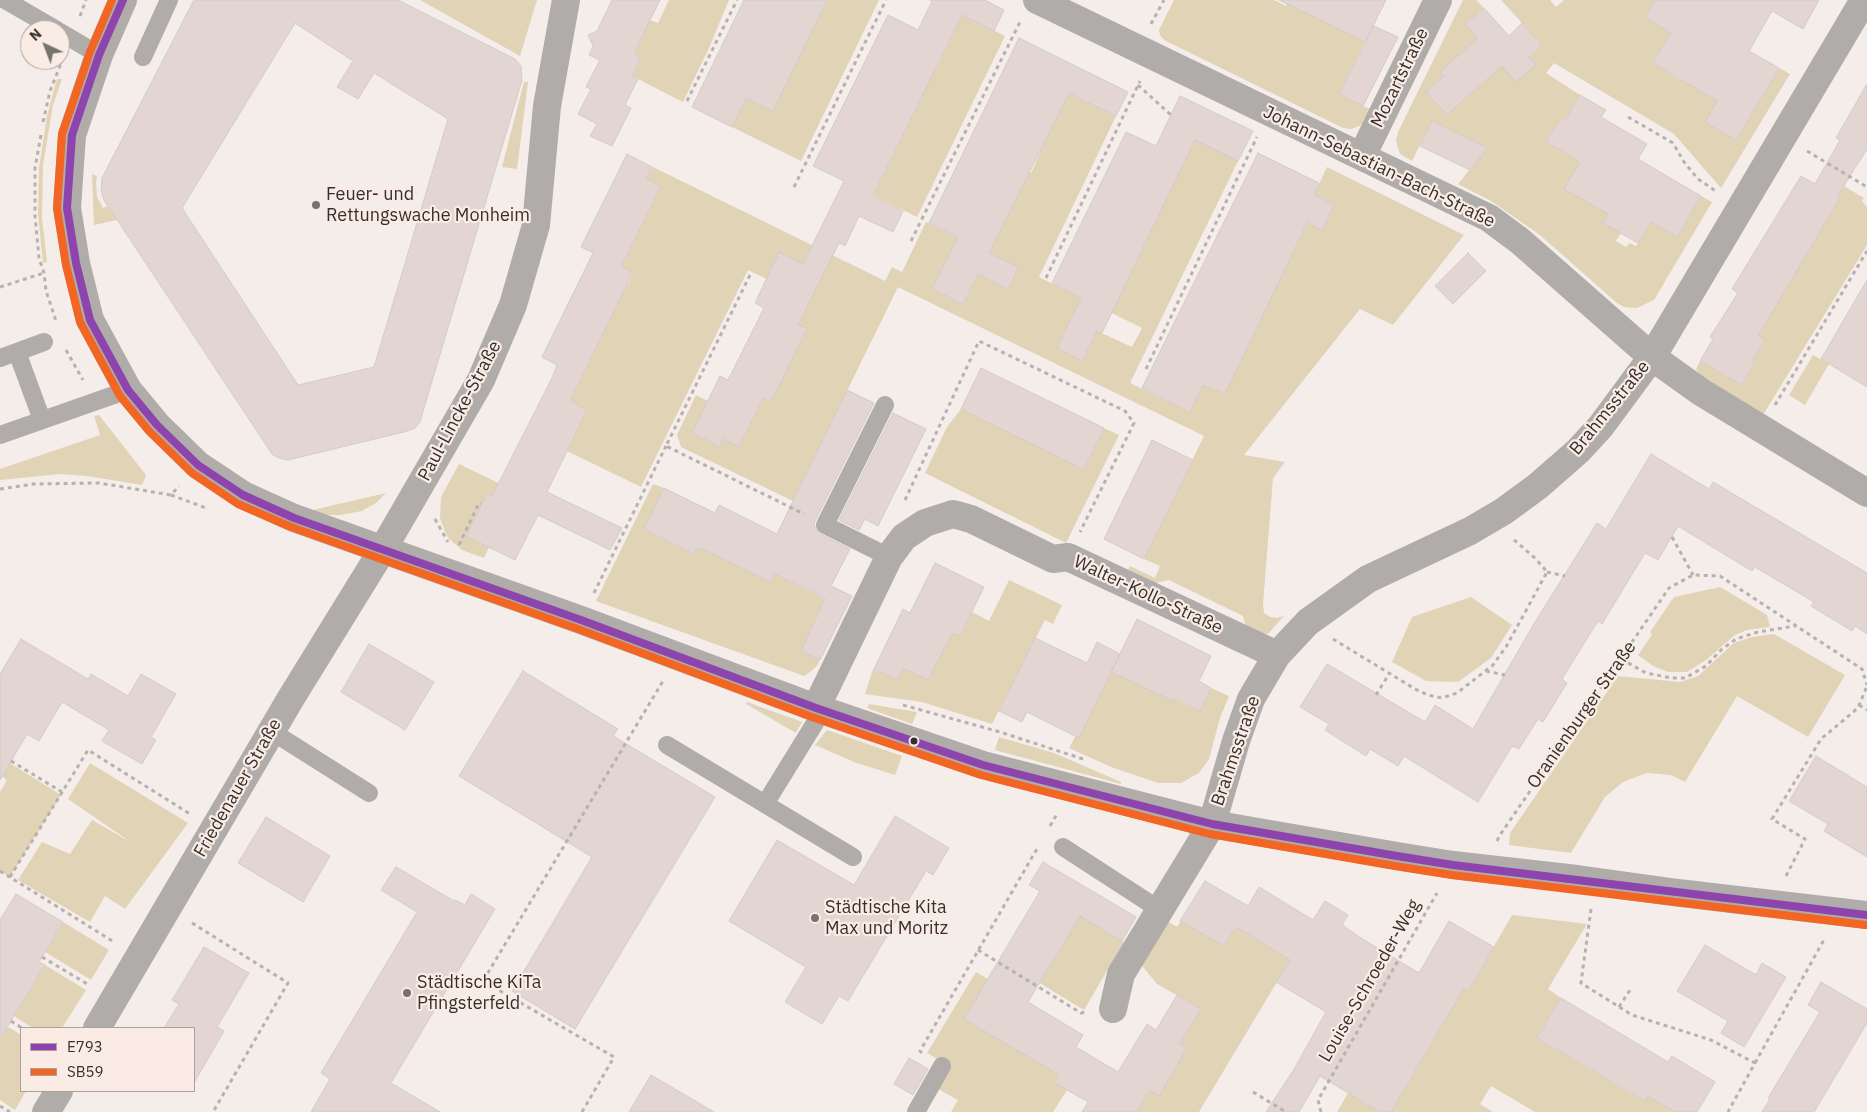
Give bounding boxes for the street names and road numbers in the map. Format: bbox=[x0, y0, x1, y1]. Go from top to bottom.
street label: Mozartstraße bbox=[1367, 25, 1433, 131]
street label: Johann-Sebastian-Bach-Straße bbox=[1260, 101, 1498, 233]
street label: Paul-Lincke-Straße bbox=[414, 337, 506, 485]
street label: Brahmsstraße bbox=[1565, 357, 1655, 459]
street label: Walter-Kollo-Straße bbox=[1070, 551, 1226, 639]
street label: Oranienburger Straße bbox=[1523, 637, 1641, 793]
street label: Brahmsstraße bbox=[1207, 693, 1265, 809]
street label: Friedenauer Straße bbox=[190, 715, 286, 861]
street label: Louise-Schroeder-Weg bbox=[1315, 896, 1425, 1066]

